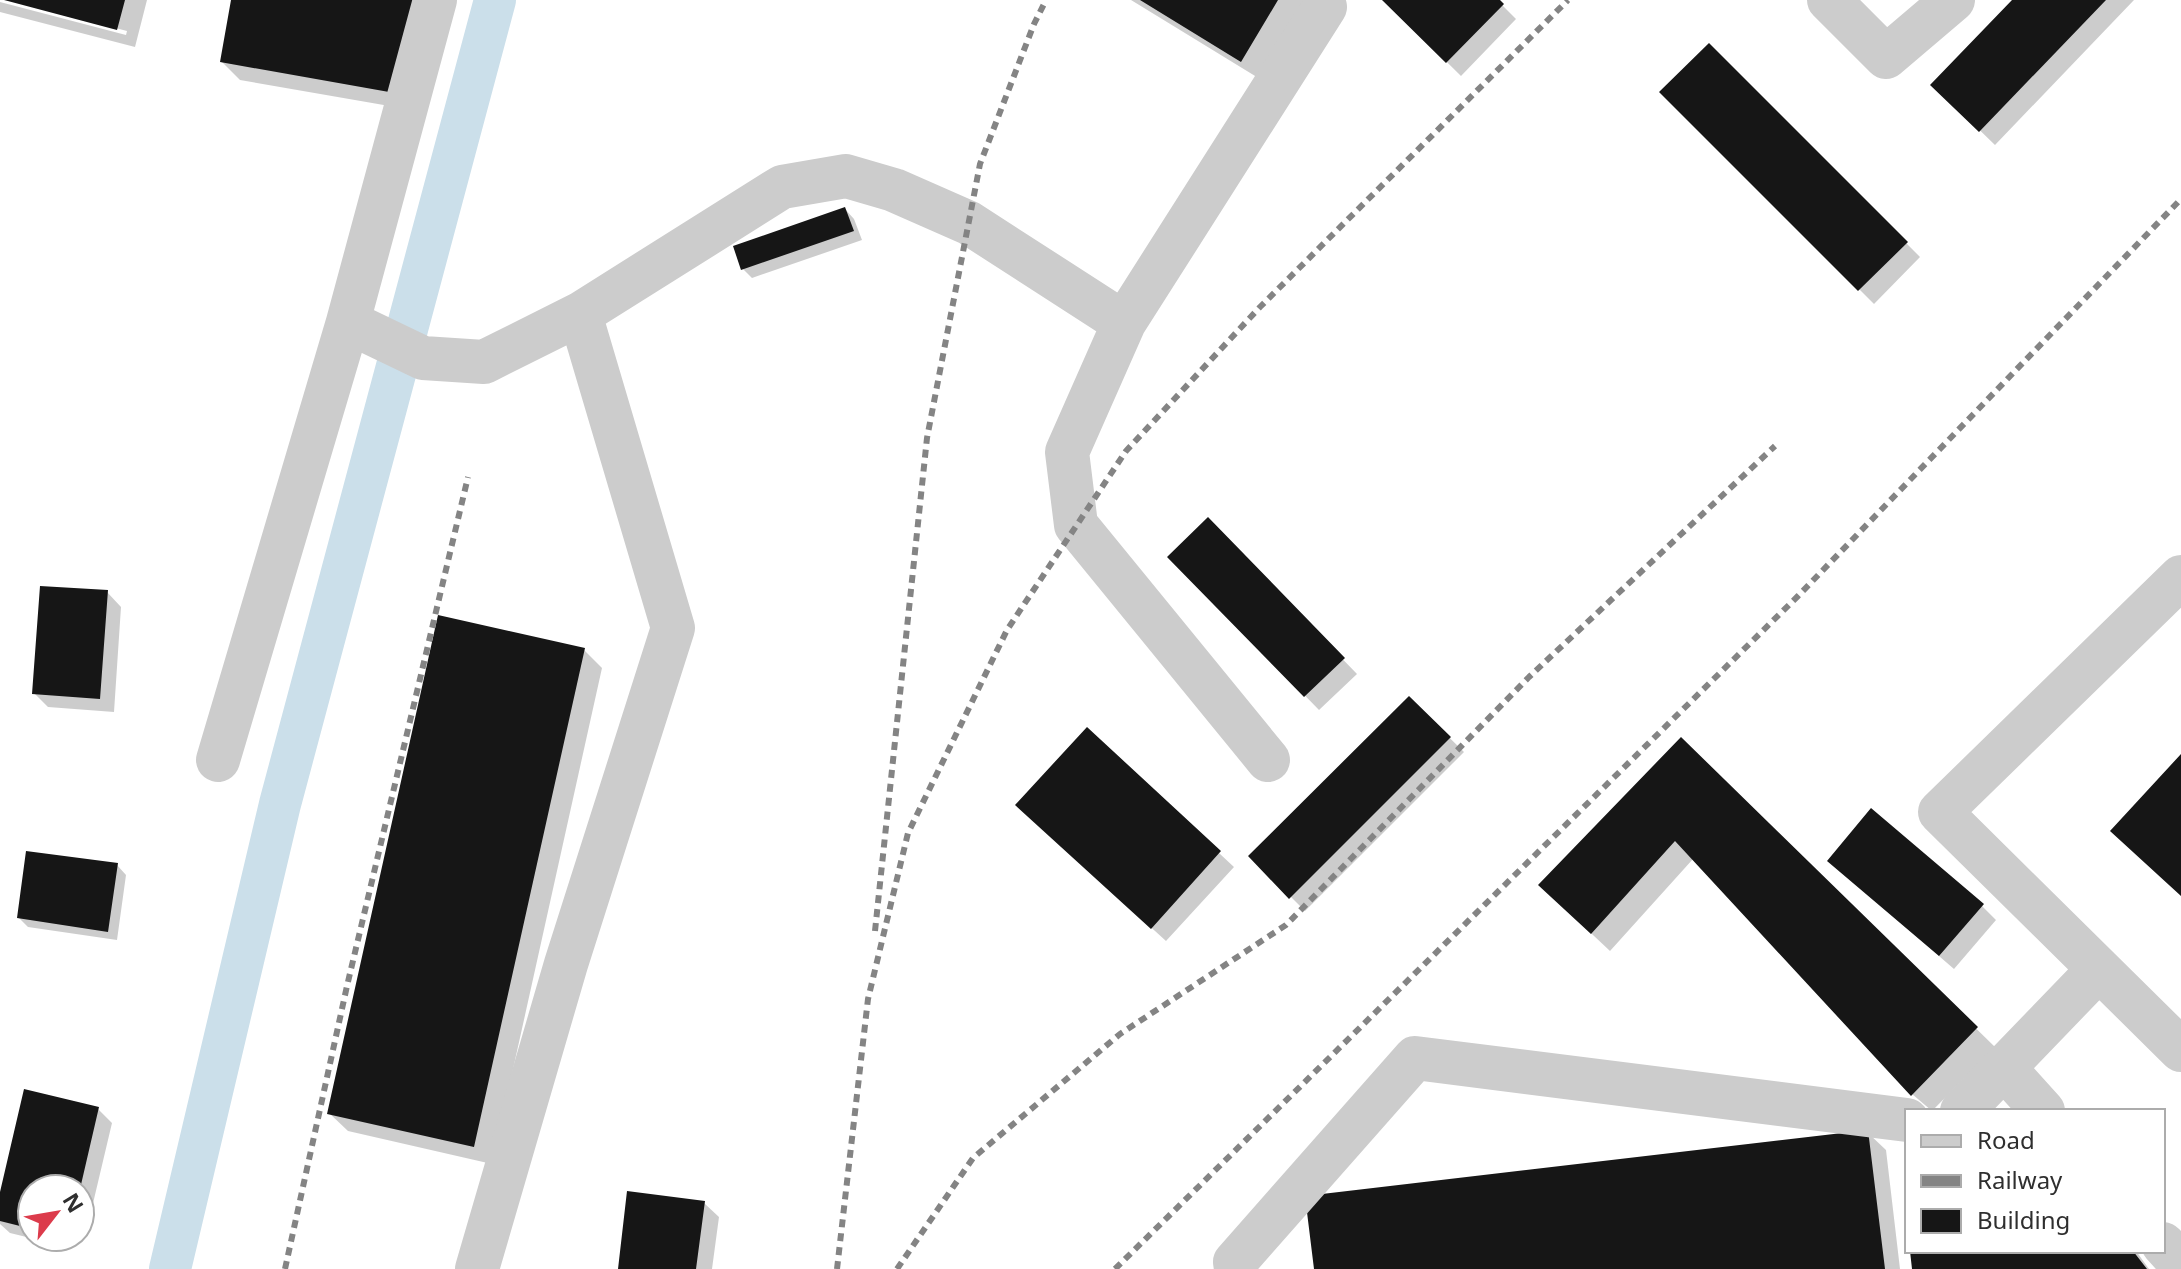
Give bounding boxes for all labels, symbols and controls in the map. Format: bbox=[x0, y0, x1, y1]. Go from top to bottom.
legend bbox=[1905, 1109, 2165, 1253]
text: Road bbox=[1977, 1123, 2035, 1156]
text: Railway bbox=[1977, 1163, 2063, 1196]
north arrow bbox=[16, 1173, 96, 1253]
text: N bbox=[57, 1187, 91, 1218]
text: Building bbox=[1977, 1203, 2070, 1236]

